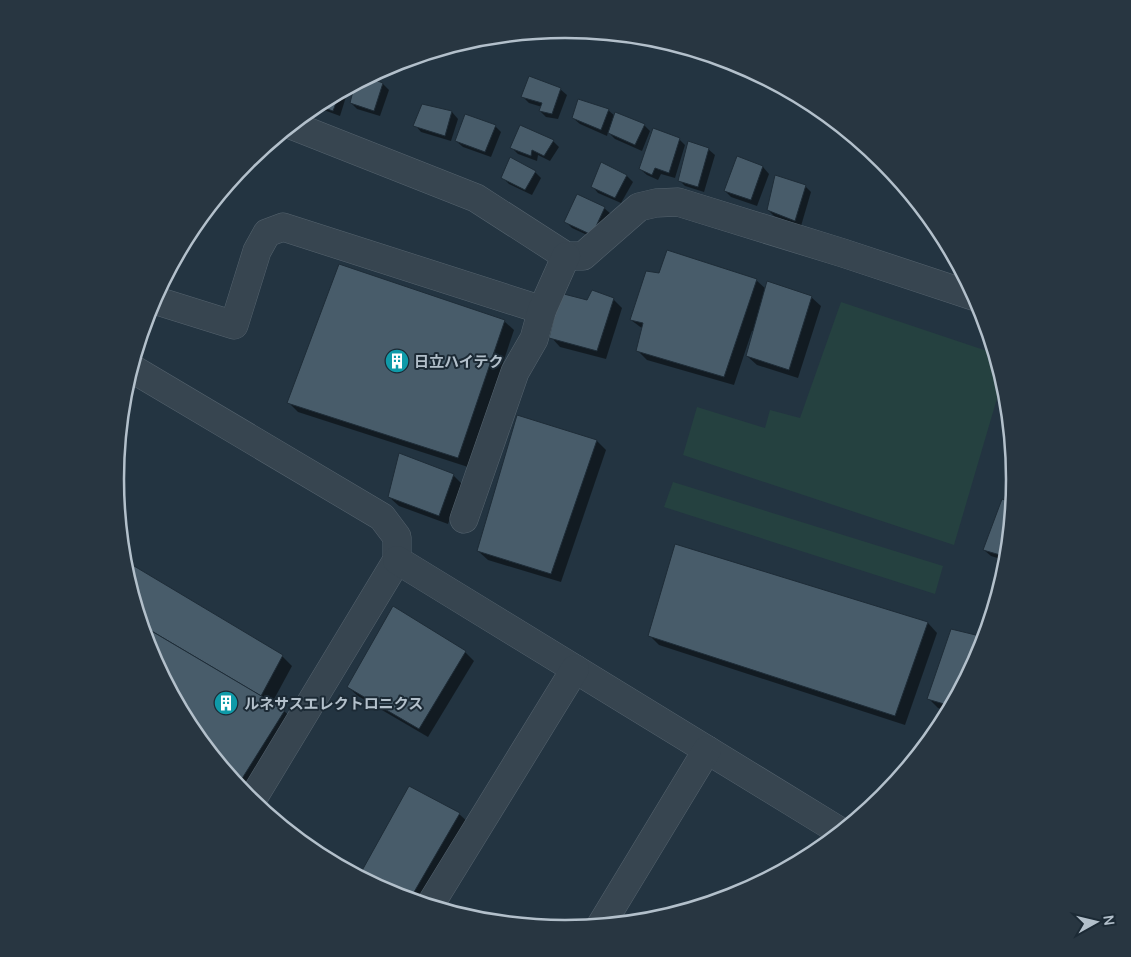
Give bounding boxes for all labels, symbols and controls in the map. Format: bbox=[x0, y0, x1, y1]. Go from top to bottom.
building icon: 日立ハイテク bbox=[384, 348, 410, 374]
place label: 日立ハイテク bbox=[414, 351, 503, 372]
building icon: ルネサスエレクトロニクス bbox=[213, 690, 239, 716]
place label: ルネサスエレクトロニクス bbox=[244, 693, 423, 714]
north arrow bbox=[1071, 897, 1121, 947]
text: N bbox=[1099, 914, 1119, 926]

